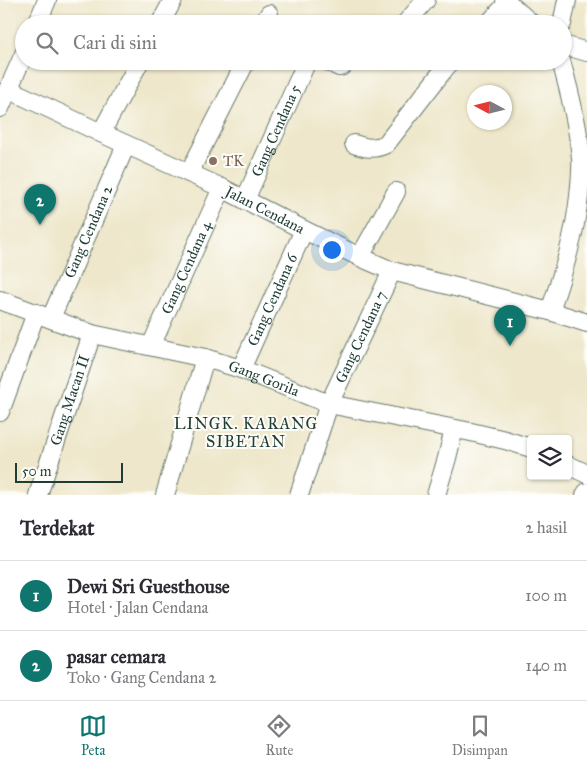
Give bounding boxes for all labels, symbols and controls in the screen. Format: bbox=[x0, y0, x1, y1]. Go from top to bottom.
search box bbox=[15, 15, 572, 70]
icon: search bbox=[33, 29, 61, 57]
text: Cari di sini bbox=[73, 31, 157, 54]
street label: Gang Cendana 5 bbox=[248, 82, 304, 179]
north arrow bbox=[467, 85, 512, 130]
place label: TK bbox=[223, 152, 244, 170]
marker: TK bbox=[207, 155, 219, 167]
street label: Jalan Cendana bbox=[220, 181, 308, 238]
street label: Gang Cendana 2 bbox=[60, 182, 117, 281]
pin: 2 bbox=[24, 184, 56, 225]
street label: Gang Cendana 4 bbox=[158, 218, 215, 317]
your location bbox=[319, 237, 345, 263]
street label: Gang Cendana 6 bbox=[244, 250, 302, 349]
street label: Gang Cendana 7 bbox=[331, 288, 390, 386]
pin: 1 bbox=[494, 305, 526, 346]
street label: Gang Macan II bbox=[46, 353, 93, 448]
street label: Gang Gorila bbox=[226, 357, 303, 401]
district label: LINGK. KARANG SIBETAN bbox=[174, 414, 318, 451]
map controls bbox=[527, 435, 572, 480]
button: layers bbox=[527, 435, 572, 480]
scale bar bbox=[15, 460, 122, 483]
text: 50 m bbox=[22, 463, 51, 480]
text: Terdekat bbox=[20, 515, 94, 541]
text: 2 hasil bbox=[525, 518, 567, 537]
text: Dewi Sri Guesthouse bbox=[67, 575, 230, 598]
text: 1 bbox=[33, 586, 39, 605]
text: 100 m bbox=[525, 586, 567, 605]
text: Hotel · Jalan Cendana bbox=[67, 598, 208, 617]
text: pasar cemara bbox=[67, 645, 166, 668]
text: 2 bbox=[32, 656, 40, 675]
text: 140 m bbox=[526, 656, 567, 675]
text: Toko · Gang Cendana 2 bbox=[67, 668, 216, 687]
tab: Peta bbox=[79, 712, 107, 759]
tab: Rute bbox=[265, 712, 293, 759]
tab: Disimpan bbox=[452, 712, 508, 759]

